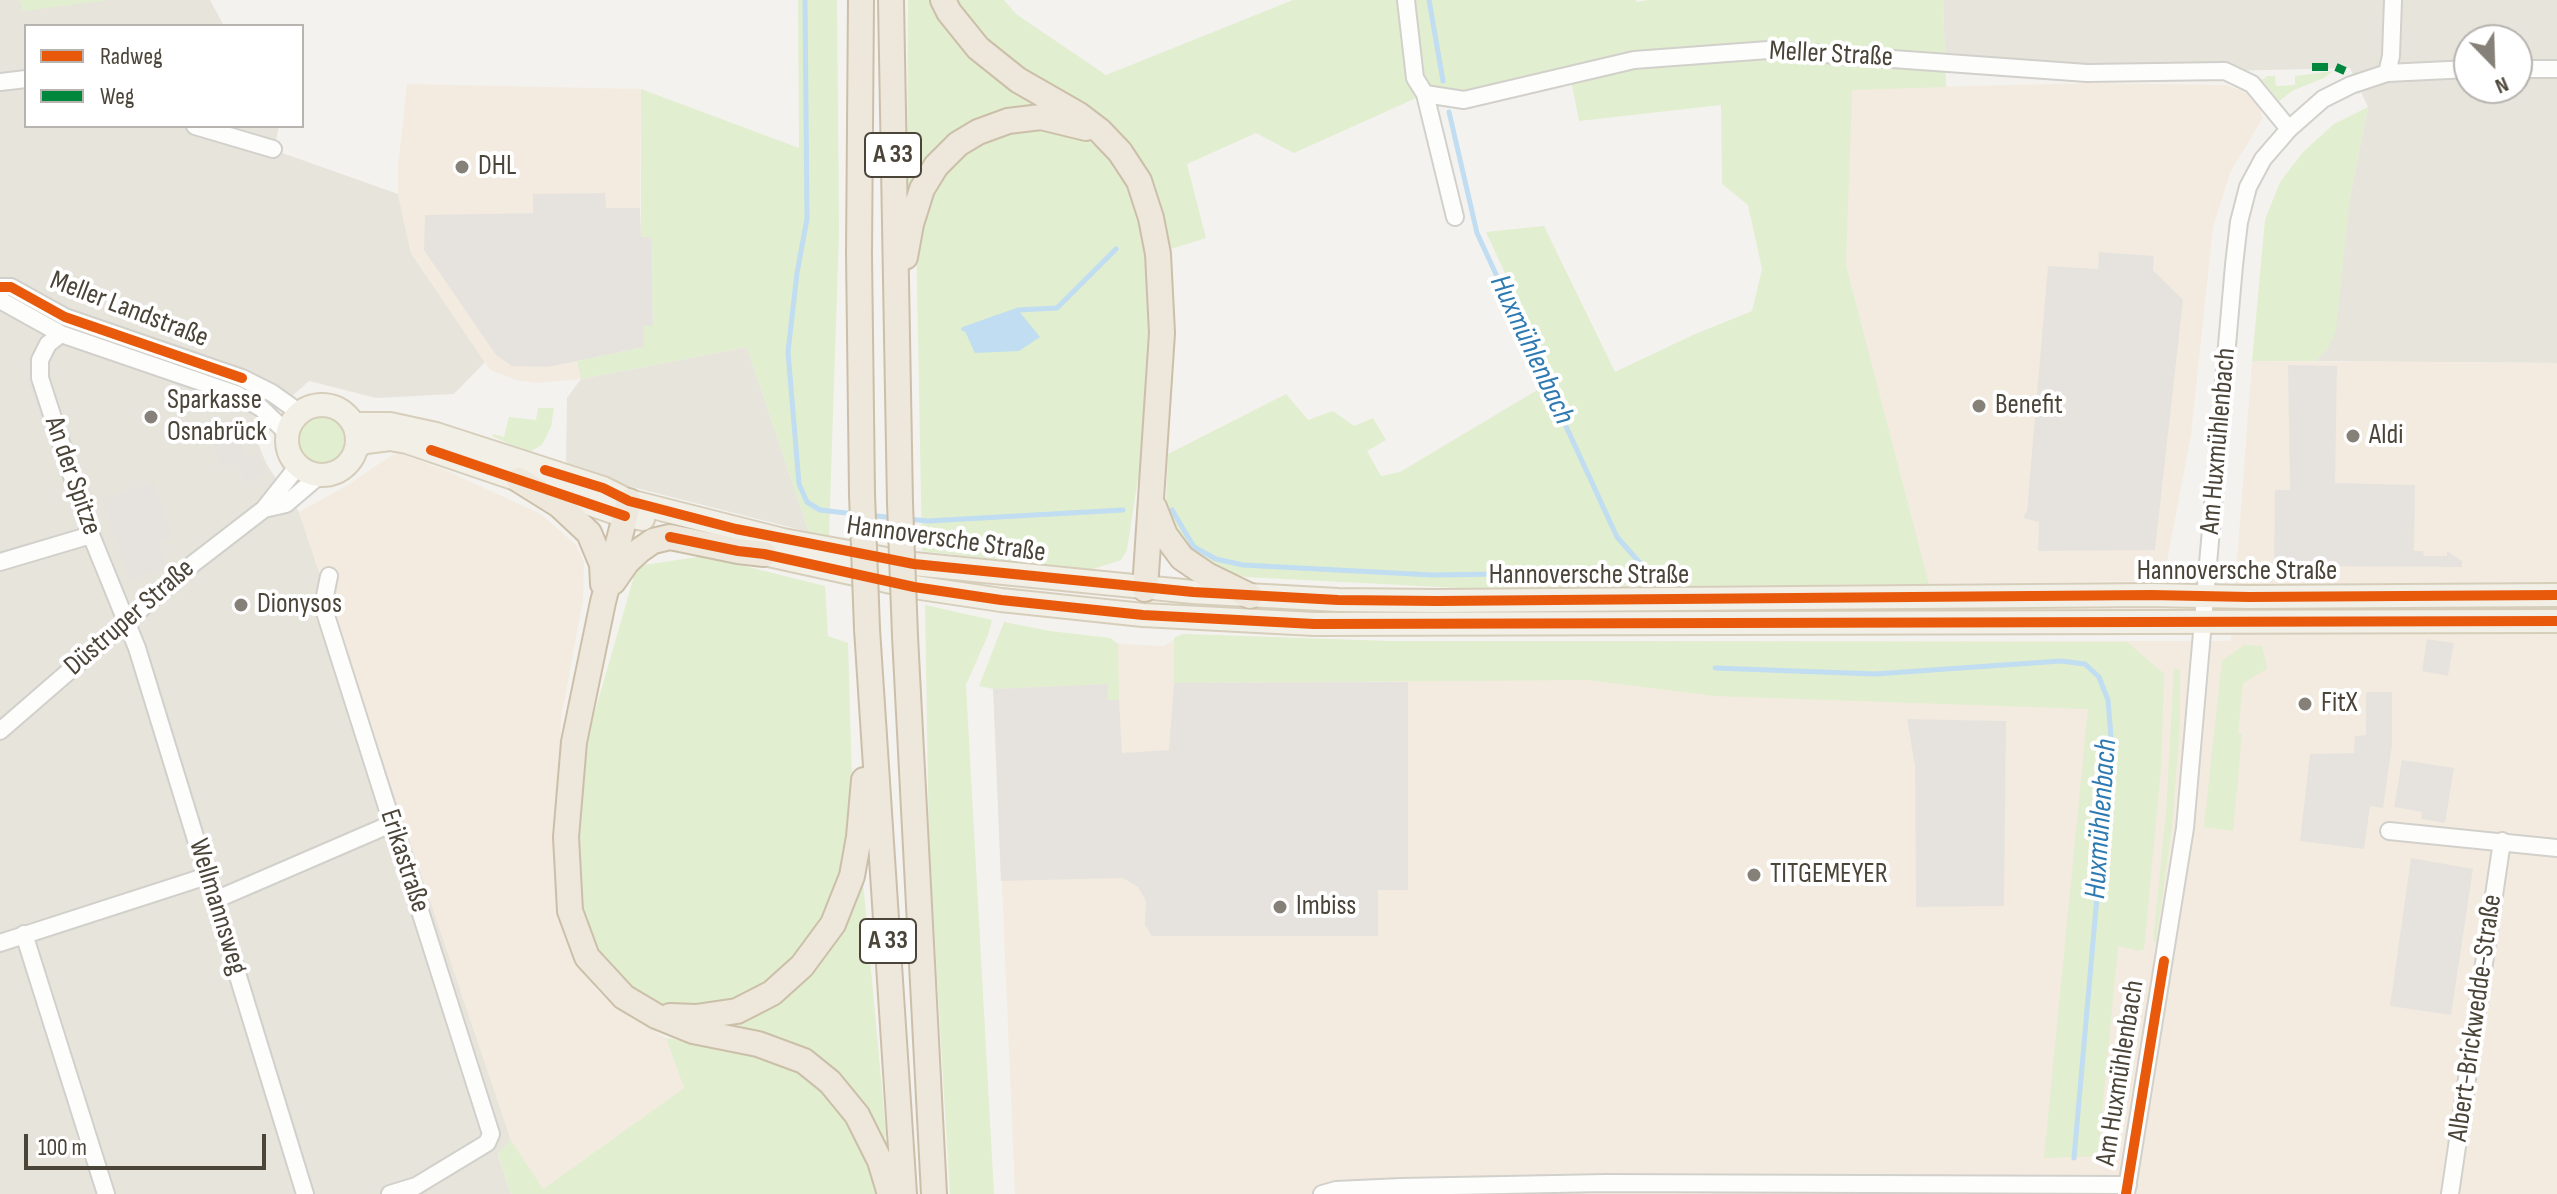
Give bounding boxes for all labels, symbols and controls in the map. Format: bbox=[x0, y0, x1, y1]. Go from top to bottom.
legend bbox=[24, 24, 304, 128]
north arrow bbox=[2453, 24, 2533, 104]
street label: Meller Straße bbox=[1768, 35, 1894, 75]
text: Radweg bbox=[100, 42, 163, 71]
text: N bbox=[2491, 70, 2512, 99]
text: Weg bbox=[100, 82, 134, 111]
road number: A 33 bbox=[865, 133, 921, 177]
place label: DHL bbox=[478, 150, 516, 184]
marker: DHL bbox=[453, 158, 471, 176]
street label: Meller Landstraße bbox=[45, 264, 213, 356]
water label: Huxmühlenbach bbox=[1481, 270, 1581, 430]
street label: Am Huxmühlenbach bbox=[2194, 346, 2244, 536]
place label: Sparkasse Osnabrück bbox=[167, 384, 267, 450]
place label: Benefit bbox=[1995, 389, 2063, 423]
marker: Benefit bbox=[1970, 397, 1988, 415]
marker: Sparkasse Osnabrück bbox=[142, 408, 160, 426]
street label: An der Spitze bbox=[36, 412, 108, 540]
place label: Aldi bbox=[2369, 419, 2403, 453]
marker: Aldi bbox=[2344, 427, 2362, 445]
street label: Hannoversche Straße bbox=[844, 509, 1048, 571]
street label: Düstruper Straße bbox=[58, 552, 202, 684]
street label: Hannoversche Straße bbox=[2137, 555, 2337, 589]
street label: Hannoversche Straße bbox=[1489, 559, 1689, 593]
place label: Dionysos bbox=[257, 588, 342, 622]
marker: Dionysos bbox=[232, 596, 250, 614]
place label: FitX bbox=[2321, 687, 2358, 721]
marker: FitX bbox=[2296, 695, 2314, 713]
water label: Huxmühlenbach bbox=[2078, 738, 2126, 900]
street label: Erikastraße bbox=[372, 805, 436, 917]
street label: Wellmannsweg bbox=[180, 835, 254, 979]
place label: TITGEMEYER bbox=[1770, 858, 1888, 892]
marker: TITGEMEYER bbox=[1745, 866, 1763, 884]
place label: Imbiss bbox=[1296, 890, 1356, 924]
street label: Albert-Brickwedde-Straße bbox=[2442, 893, 2510, 1143]
marker: Imbiss bbox=[1271, 898, 1289, 916]
road number: A 33 bbox=[860, 919, 916, 963]
street label: Am Huxmühlenbach bbox=[2090, 978, 2152, 1168]
scale bar bbox=[28, 1118, 270, 1168]
text: 100 m bbox=[38, 1133, 87, 1162]

